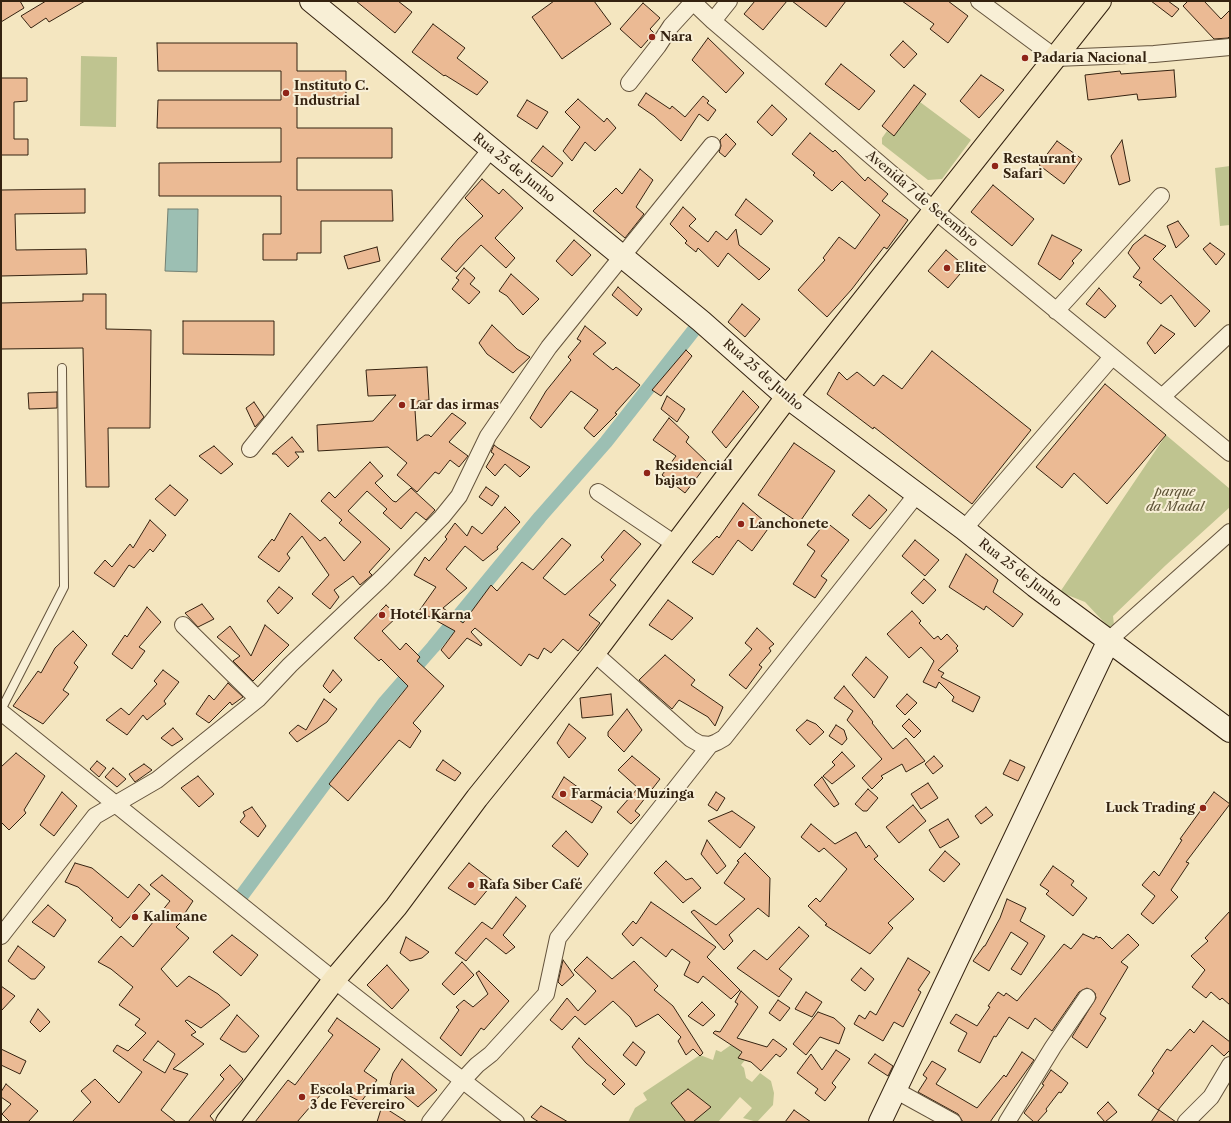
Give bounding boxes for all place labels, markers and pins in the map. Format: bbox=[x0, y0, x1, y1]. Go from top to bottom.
place label: Nara bbox=[660, 29, 692, 45]
marker: Nara bbox=[647, 32, 657, 42]
place label: Padaria Nacional bbox=[1033, 50, 1147, 66]
marker: Padaria Nacional bbox=[1020, 53, 1030, 63]
place label: Instituto C. Industrial bbox=[294, 78, 369, 109]
marker: Instituto C. Industrial bbox=[281, 88, 291, 98]
place label: Restaurant Safari bbox=[1003, 151, 1076, 182]
marker: Restaurant Safari bbox=[990, 161, 1000, 171]
place label: Elite bbox=[955, 260, 987, 276]
marker: Elite bbox=[942, 263, 952, 273]
place label: Lar das irmas bbox=[410, 397, 499, 413]
marker: Lar das irmas bbox=[397, 400, 407, 410]
place label: Residencial bajato bbox=[655, 458, 733, 489]
marker: Residencial bajato bbox=[642, 468, 652, 478]
place label: Lanchonete bbox=[749, 516, 828, 532]
marker: Lanchonete bbox=[736, 519, 746, 529]
place label: Hotel Karna bbox=[390, 607, 471, 623]
marker: Hotel Karna bbox=[377, 610, 387, 620]
place label: Farmácia Muzinga bbox=[571, 786, 694, 802]
marker: Farmácia Muzinga bbox=[558, 789, 568, 799]
place label: Luck Trading bbox=[1106, 800, 1195, 816]
marker: Luck Trading bbox=[1198, 803, 1208, 813]
place label: Rafa Siber Café bbox=[479, 877, 583, 893]
marker: Rafa Siber Café bbox=[466, 880, 476, 890]
place label: Kalimane bbox=[143, 909, 207, 925]
marker: Kalimane bbox=[130, 912, 140, 922]
place label: Escola Primaria 3 de Fevereiro bbox=[310, 1082, 415, 1113]
marker: Escola Primaria 3 de Fevereiro bbox=[297, 1092, 307, 1102]

